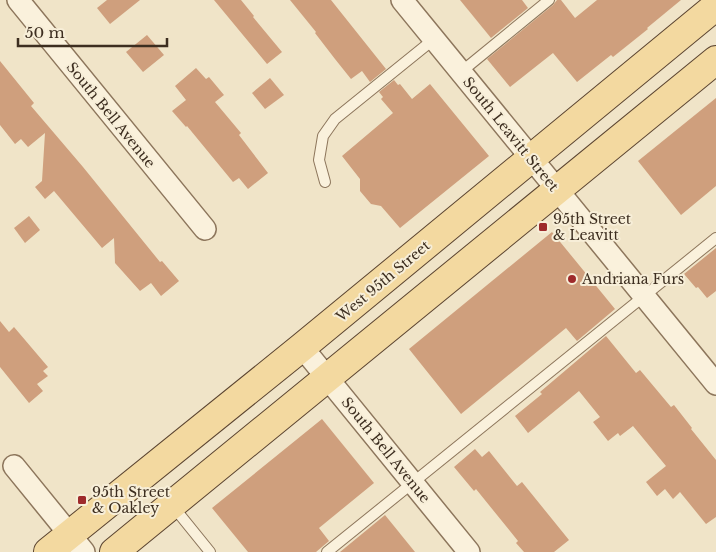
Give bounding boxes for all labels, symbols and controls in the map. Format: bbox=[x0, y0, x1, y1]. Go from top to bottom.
scale bar bbox=[18, 15, 166, 47]
text: 50 m bbox=[25, 23, 65, 42]
street label: South Bell Avenue bbox=[63, 58, 159, 172]
street label: South Leavitt Street bbox=[459, 73, 563, 195]
place label: 95th Street & Leavitt bbox=[553, 210, 632, 244]
marker: 95th Street & Leavitt bbox=[537, 221, 549, 233]
street label: West 95th Street bbox=[332, 236, 434, 326]
place label: Andriana Furs bbox=[581, 270, 684, 288]
marker: Andriana Furs bbox=[566, 273, 578, 285]
street label: South Bell Avenue bbox=[338, 393, 434, 507]
place label: 95th Street & Oakley bbox=[92, 483, 171, 517]
marker: 95th Street & Oakley bbox=[76, 494, 88, 506]

